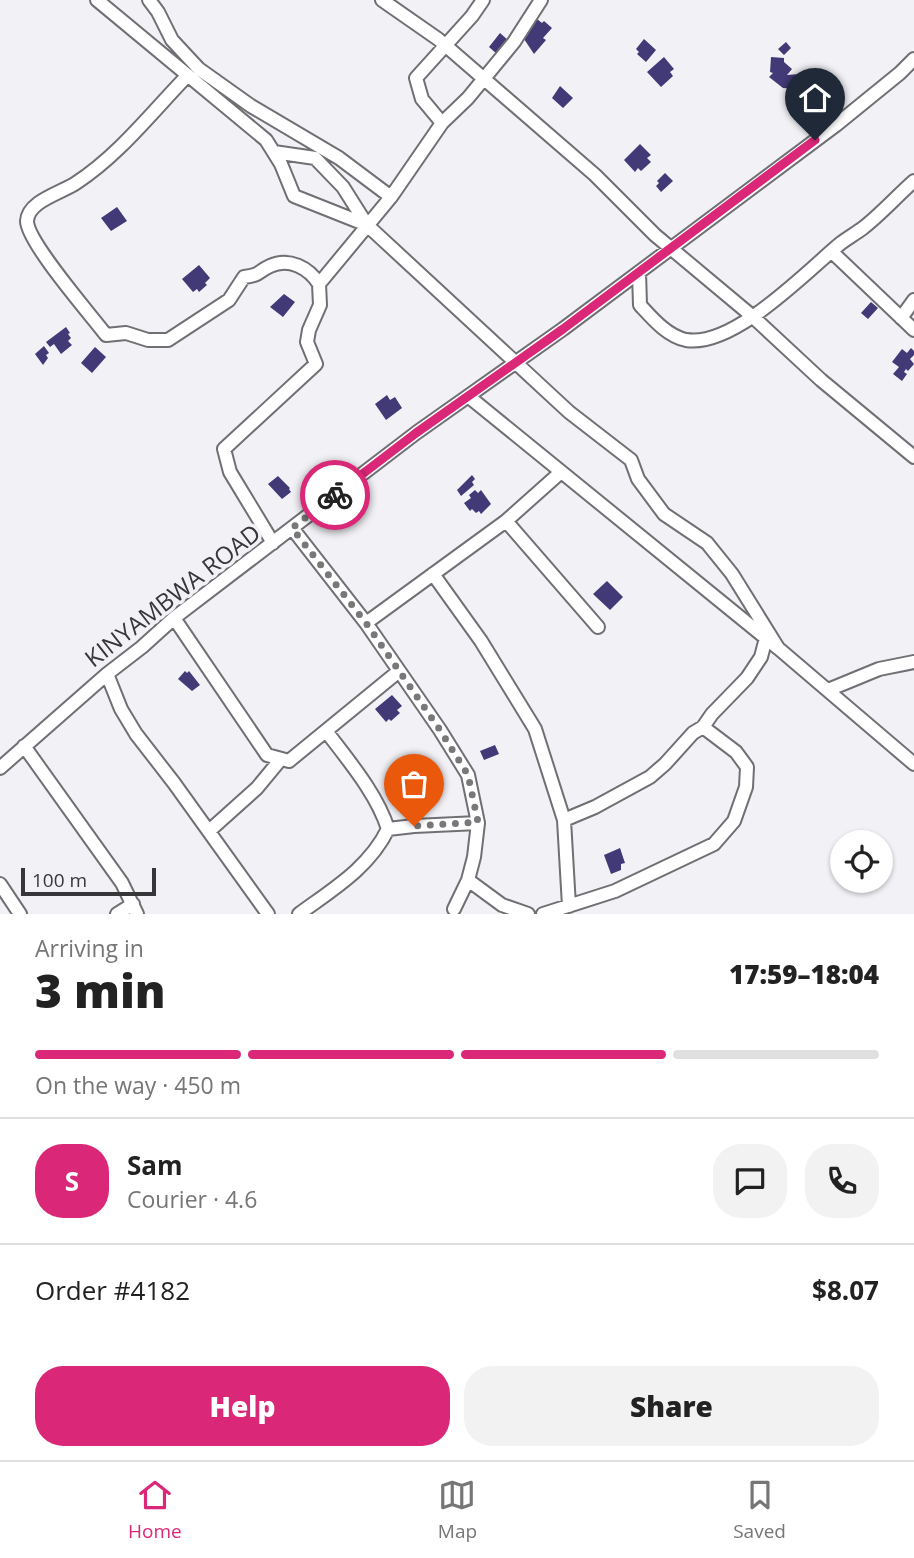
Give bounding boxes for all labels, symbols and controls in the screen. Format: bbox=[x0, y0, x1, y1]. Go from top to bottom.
pin bbox=[785, 68, 845, 140]
icon: home bbox=[796, 79, 834, 117]
courier bbox=[300, 460, 370, 530]
icon: bike bbox=[316, 476, 354, 514]
street label: KINYAMBWA ROAD bbox=[77, 516, 267, 674]
pin bbox=[384, 754, 444, 826]
icon: bag bbox=[395, 765, 433, 803]
map controls bbox=[830, 830, 893, 893]
button: locate bbox=[830, 830, 893, 893]
scale bar bbox=[21, 865, 156, 897]
text: 100 m bbox=[32, 867, 87, 893]
text: Arriving in bbox=[35, 932, 144, 964]
text: 17:59–18:04 bbox=[729, 956, 879, 992]
text: 3 min bbox=[35, 959, 166, 1021]
text: On the way · 450 m bbox=[35, 1069, 241, 1101]
button: chat bbox=[713, 1144, 787, 1218]
button: phone bbox=[805, 1144, 879, 1218]
text: Sam bbox=[127, 1147, 183, 1183]
text: S bbox=[65, 1163, 79, 1199]
text: Courier · 4.6 bbox=[127, 1183, 257, 1215]
text: Order #4182 bbox=[35, 1272, 190, 1308]
text: $8.07 bbox=[812, 1272, 879, 1308]
button: Help bbox=[35, 1366, 450, 1446]
button: Share bbox=[464, 1366, 879, 1446]
tab: Home bbox=[128, 1476, 182, 1544]
tab: Map bbox=[438, 1476, 477, 1544]
tab: Saved bbox=[733, 1476, 786, 1544]

